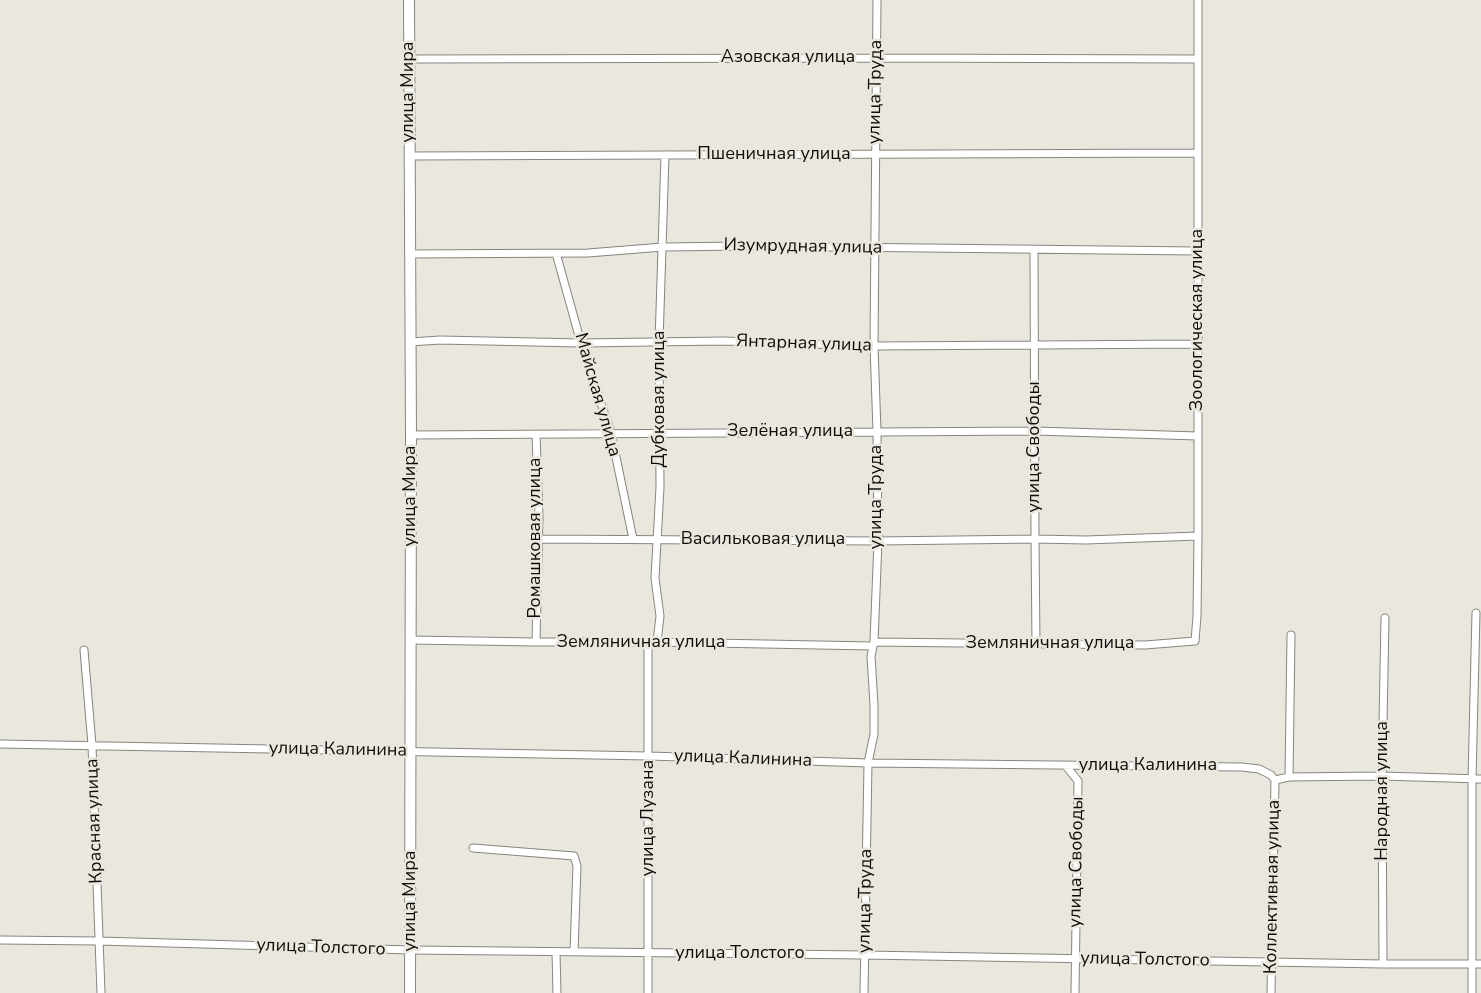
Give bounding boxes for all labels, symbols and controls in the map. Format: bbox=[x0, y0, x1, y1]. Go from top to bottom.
street label: улица Труда bbox=[864, 40, 888, 144]
street label: улица Мира bbox=[398, 41, 420, 143]
street label: Азовская улица bbox=[721, 47, 855, 69]
street label: Пшеничная улица bbox=[697, 144, 851, 166]
street label: Зоологическая улица bbox=[1187, 229, 1209, 411]
street label: Изумрудная улица bbox=[723, 235, 883, 259]
street label: Майская улица bbox=[569, 331, 625, 459]
street label: Дубковая улица bbox=[649, 331, 671, 467]
street label: Янтарная улица bbox=[736, 331, 872, 357]
street label: улица Свободы bbox=[1024, 381, 1046, 513]
street label: Зелёная улица bbox=[727, 421, 853, 443]
street label: улица Мира bbox=[400, 445, 422, 547]
street label: улица Труда bbox=[866, 445, 888, 549]
street label: Ромашковая улица bbox=[525, 458, 547, 618]
street label: Васильковая улица bbox=[681, 529, 845, 551]
street label: Земляничная улица bbox=[557, 632, 725, 654]
street label: Земляничная улица bbox=[966, 633, 1134, 655]
street label: Народная улица bbox=[1372, 721, 1394, 861]
street label: улица Калинина bbox=[269, 738, 407, 762]
street label: улица Калинина bbox=[674, 746, 812, 772]
street label: улица Калинина bbox=[1079, 755, 1217, 777]
street label: Красная улица bbox=[82, 758, 108, 884]
street label: улица Лузана bbox=[638, 760, 660, 876]
street label: улица Свободы bbox=[1065, 796, 1089, 928]
street label: Коллективная улица bbox=[1261, 800, 1285, 974]
street label: улица Труда bbox=[854, 849, 878, 953]
street label: улица Мира bbox=[400, 850, 422, 952]
street label: улица Толстого bbox=[256, 935, 386, 961]
street label: улица Толстого bbox=[675, 943, 805, 965]
street label: улица Толстого bbox=[1080, 948, 1210, 972]

